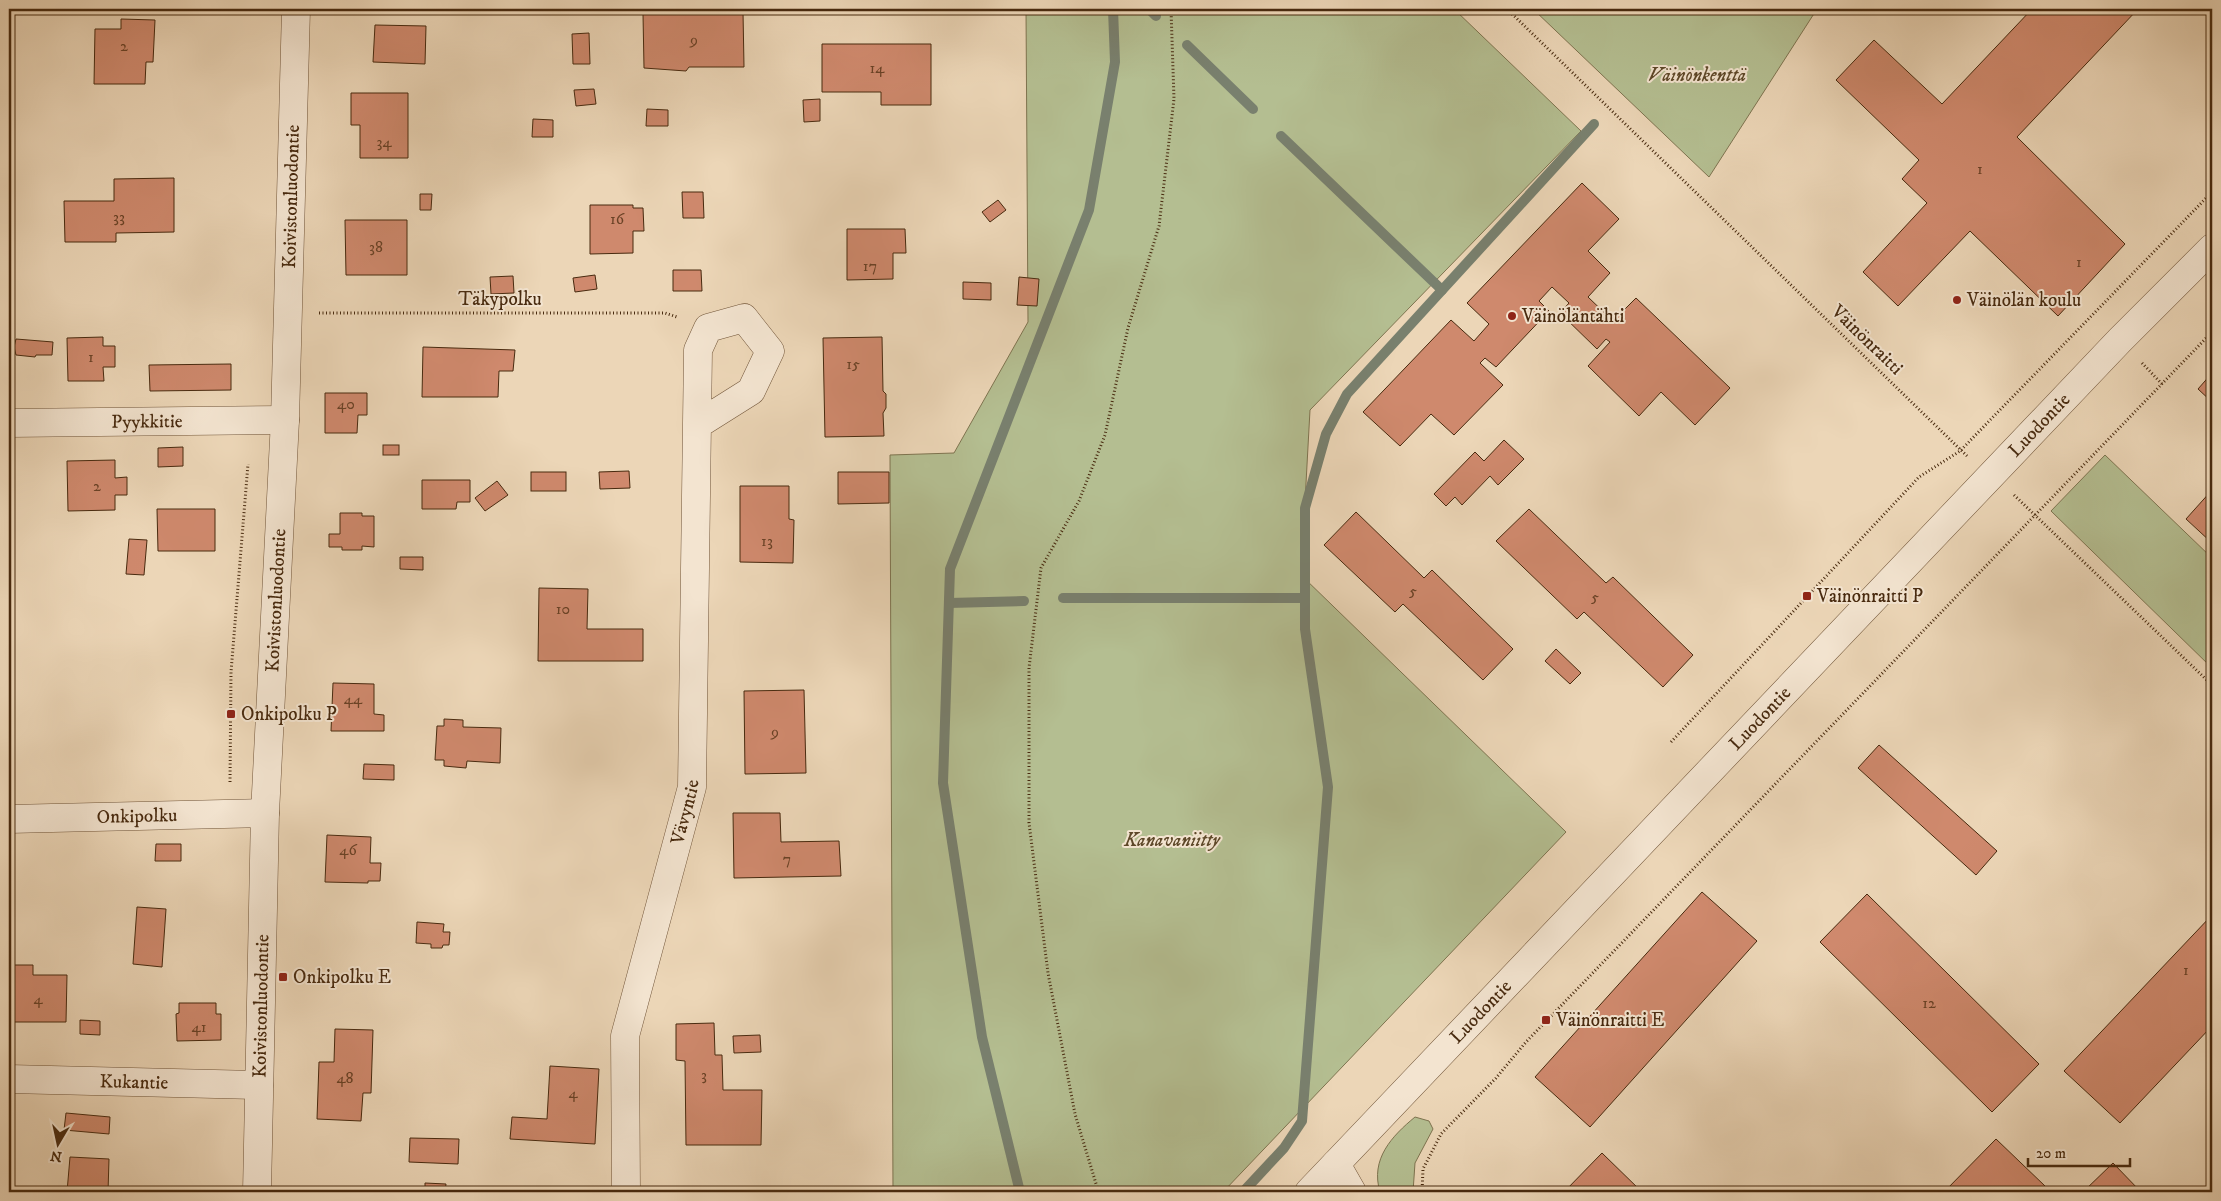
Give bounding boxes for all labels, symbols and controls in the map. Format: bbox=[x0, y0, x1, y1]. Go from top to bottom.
house number: 9 bbox=[689, 30, 698, 50]
house number: 2 bbox=[120, 36, 128, 56]
house number: 14 bbox=[869, 58, 885, 78]
park label: Väinönkenttä bbox=[1648, 64, 1747, 87]
street label: Koivistonluodontie bbox=[278, 124, 304, 269]
house number: 34 bbox=[376, 132, 392, 152]
house number: 1 bbox=[1977, 159, 1983, 179]
house number: 33 bbox=[113, 207, 125, 227]
house number: 16 bbox=[610, 209, 625, 229]
house number: 38 bbox=[369, 237, 383, 257]
house number: 1 bbox=[2076, 252, 2082, 272]
house number: 17 bbox=[863, 256, 877, 276]
street label: Täkypolku bbox=[458, 288, 542, 311]
place label: Väinölän koulu bbox=[1966, 289, 2081, 312]
marker: Väinölän koulu bbox=[1951, 294, 1963, 306]
street label: Väinönraitti bbox=[1826, 299, 1908, 380]
place label: Väinöläntähti bbox=[1521, 305, 1625, 328]
marker: Väinöläntähti bbox=[1506, 310, 1518, 322]
house number: 1 bbox=[88, 347, 94, 367]
house number: 15 bbox=[846, 354, 860, 374]
street label: Luodontie bbox=[2003, 388, 2075, 462]
house number: 40 bbox=[337, 394, 355, 414]
street label: Pyykkitie bbox=[111, 410, 183, 433]
house number: 2 bbox=[93, 476, 101, 496]
street label: Koivistonluodontie bbox=[261, 528, 291, 673]
house number: 13 bbox=[761, 531, 773, 551]
house number: 5 bbox=[1409, 581, 1417, 601]
place label: Väinönraitti P bbox=[1816, 585, 1923, 608]
house number: 5 bbox=[1591, 587, 1599, 607]
marker: Väinönraitti P bbox=[1801, 590, 1813, 602]
house number: 10 bbox=[556, 599, 570, 619]
street label: Luodontie bbox=[1724, 681, 1796, 755]
house number: 44 bbox=[344, 689, 363, 709]
place label: Onkipolku P bbox=[241, 703, 337, 726]
marker: Onkipolku P bbox=[225, 708, 237, 720]
house number: 9 bbox=[770, 722, 779, 742]
street label: Vävyntie bbox=[665, 780, 704, 848]
street label: Onkipolku bbox=[96, 804, 178, 828]
park label: Kanavaniitty bbox=[1123, 829, 1221, 852]
house number: 46 bbox=[339, 840, 357, 860]
house number: 7 bbox=[783, 849, 791, 869]
street label: Koivistonluodontie bbox=[248, 934, 274, 1078]
house number: 1 bbox=[2183, 960, 2189, 980]
place label: Onkipolku E bbox=[293, 966, 391, 989]
marker: Onkipolku E bbox=[277, 971, 289, 983]
street label: Luodontie bbox=[1445, 975, 1517, 1048]
house number: 4 bbox=[33, 989, 43, 1009]
house number: 12 bbox=[1922, 993, 1936, 1013]
place label: Väinönraitti E bbox=[1555, 1009, 1664, 1032]
marker: Väinönraitti E bbox=[1540, 1014, 1552, 1026]
house number: 41 bbox=[191, 1017, 207, 1037]
house number: 3 bbox=[701, 1065, 707, 1085]
house number: 48 bbox=[336, 1068, 354, 1088]
street label: Kukantie bbox=[99, 1070, 169, 1094]
house number: 4 bbox=[568, 1083, 578, 1103]
north arrow bbox=[32, 1118, 82, 1168]
scale bar bbox=[2028, 1136, 2131, 1168]
text: 20 m bbox=[2036, 1144, 2066, 1163]
text: N bbox=[49, 1146, 63, 1166]

